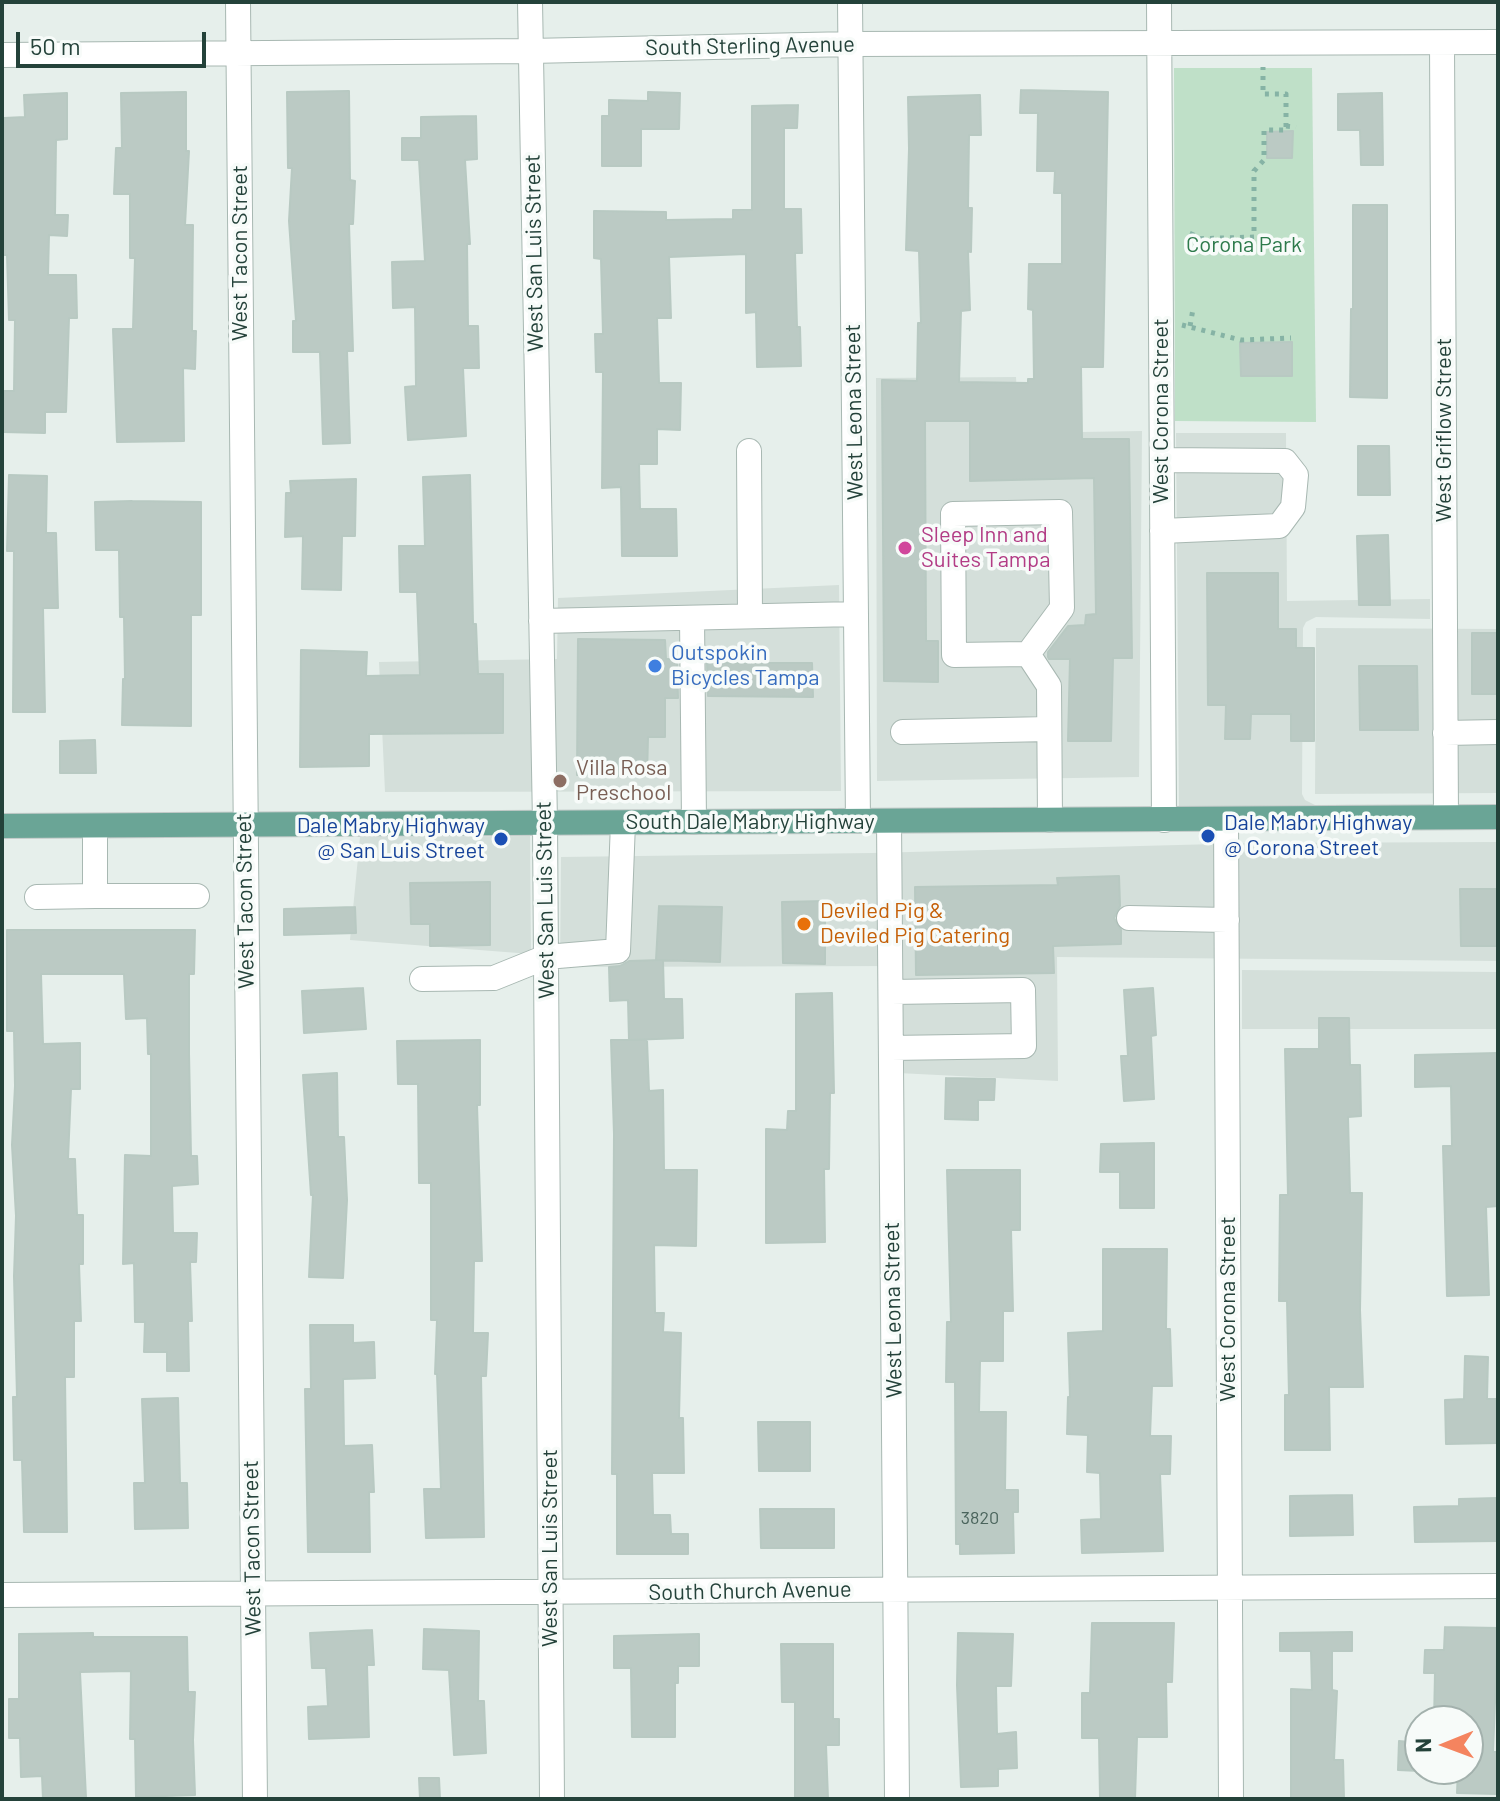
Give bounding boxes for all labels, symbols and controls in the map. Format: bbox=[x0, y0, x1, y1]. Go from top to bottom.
scale bar bbox=[20, 16, 210, 66]
text: 50 m bbox=[30, 31, 81, 60]
street label: South Sterling Avenue bbox=[645, 31, 855, 61]
street label: West San Luis Street bbox=[519, 154, 549, 352]
street label: West Tacon Street bbox=[227, 165, 253, 341]
park label: Corona Park bbox=[1186, 232, 1302, 258]
street label: West Corona Street bbox=[1148, 318, 1174, 504]
street label: West Leona Street bbox=[839, 324, 869, 500]
street label: West Griflow Street bbox=[1431, 338, 1457, 522]
place label: Sleep Inn and Suites Tampa bbox=[921, 522, 1050, 574]
marker: Sleep Inn and Suites Tampa bbox=[896, 539, 914, 557]
place label: Outspokin Bicycles Tampa bbox=[671, 640, 820, 692]
marker: Outspokin Bicycles Tampa bbox=[646, 657, 664, 675]
place label: Villa Rosa Preschool bbox=[576, 755, 671, 806]
marker: Villa Rosa Preschool bbox=[551, 772, 569, 790]
street label: West San Luis Street bbox=[530, 801, 560, 999]
street label: South Dale Mabry Highway bbox=[625, 809, 875, 835]
place label: Dale Mabry Highway @ Corona Street bbox=[1224, 810, 1412, 862]
street label: West Tacon Street bbox=[230, 813, 260, 989]
place label: Dale Mabry Highway @ San Luis Street bbox=[297, 813, 485, 864]
marker: Dale Mabry Highway @ Corona Street bbox=[1199, 827, 1217, 845]
marker: Dale Mabry Highway @ San Luis Street bbox=[492, 830, 510, 848]
place label: Deviled Pig & Deviled Pig Catering bbox=[820, 898, 1010, 950]
marker: Deviled Pig & Deviled Pig Catering bbox=[795, 915, 813, 933]
street label: West Corona Street bbox=[1215, 1216, 1241, 1402]
street label: West Leona Street bbox=[878, 1222, 908, 1398]
street label: West San Luis Street bbox=[537, 1449, 563, 1647]
street label: West Tacon Street bbox=[237, 1460, 267, 1636]
house number: 3820 bbox=[961, 1507, 999, 1529]
street label: South Church Avenue bbox=[648, 1576, 852, 1606]
north arrow bbox=[1404, 1705, 1484, 1785]
text: N bbox=[1409, 1738, 1435, 1753]

